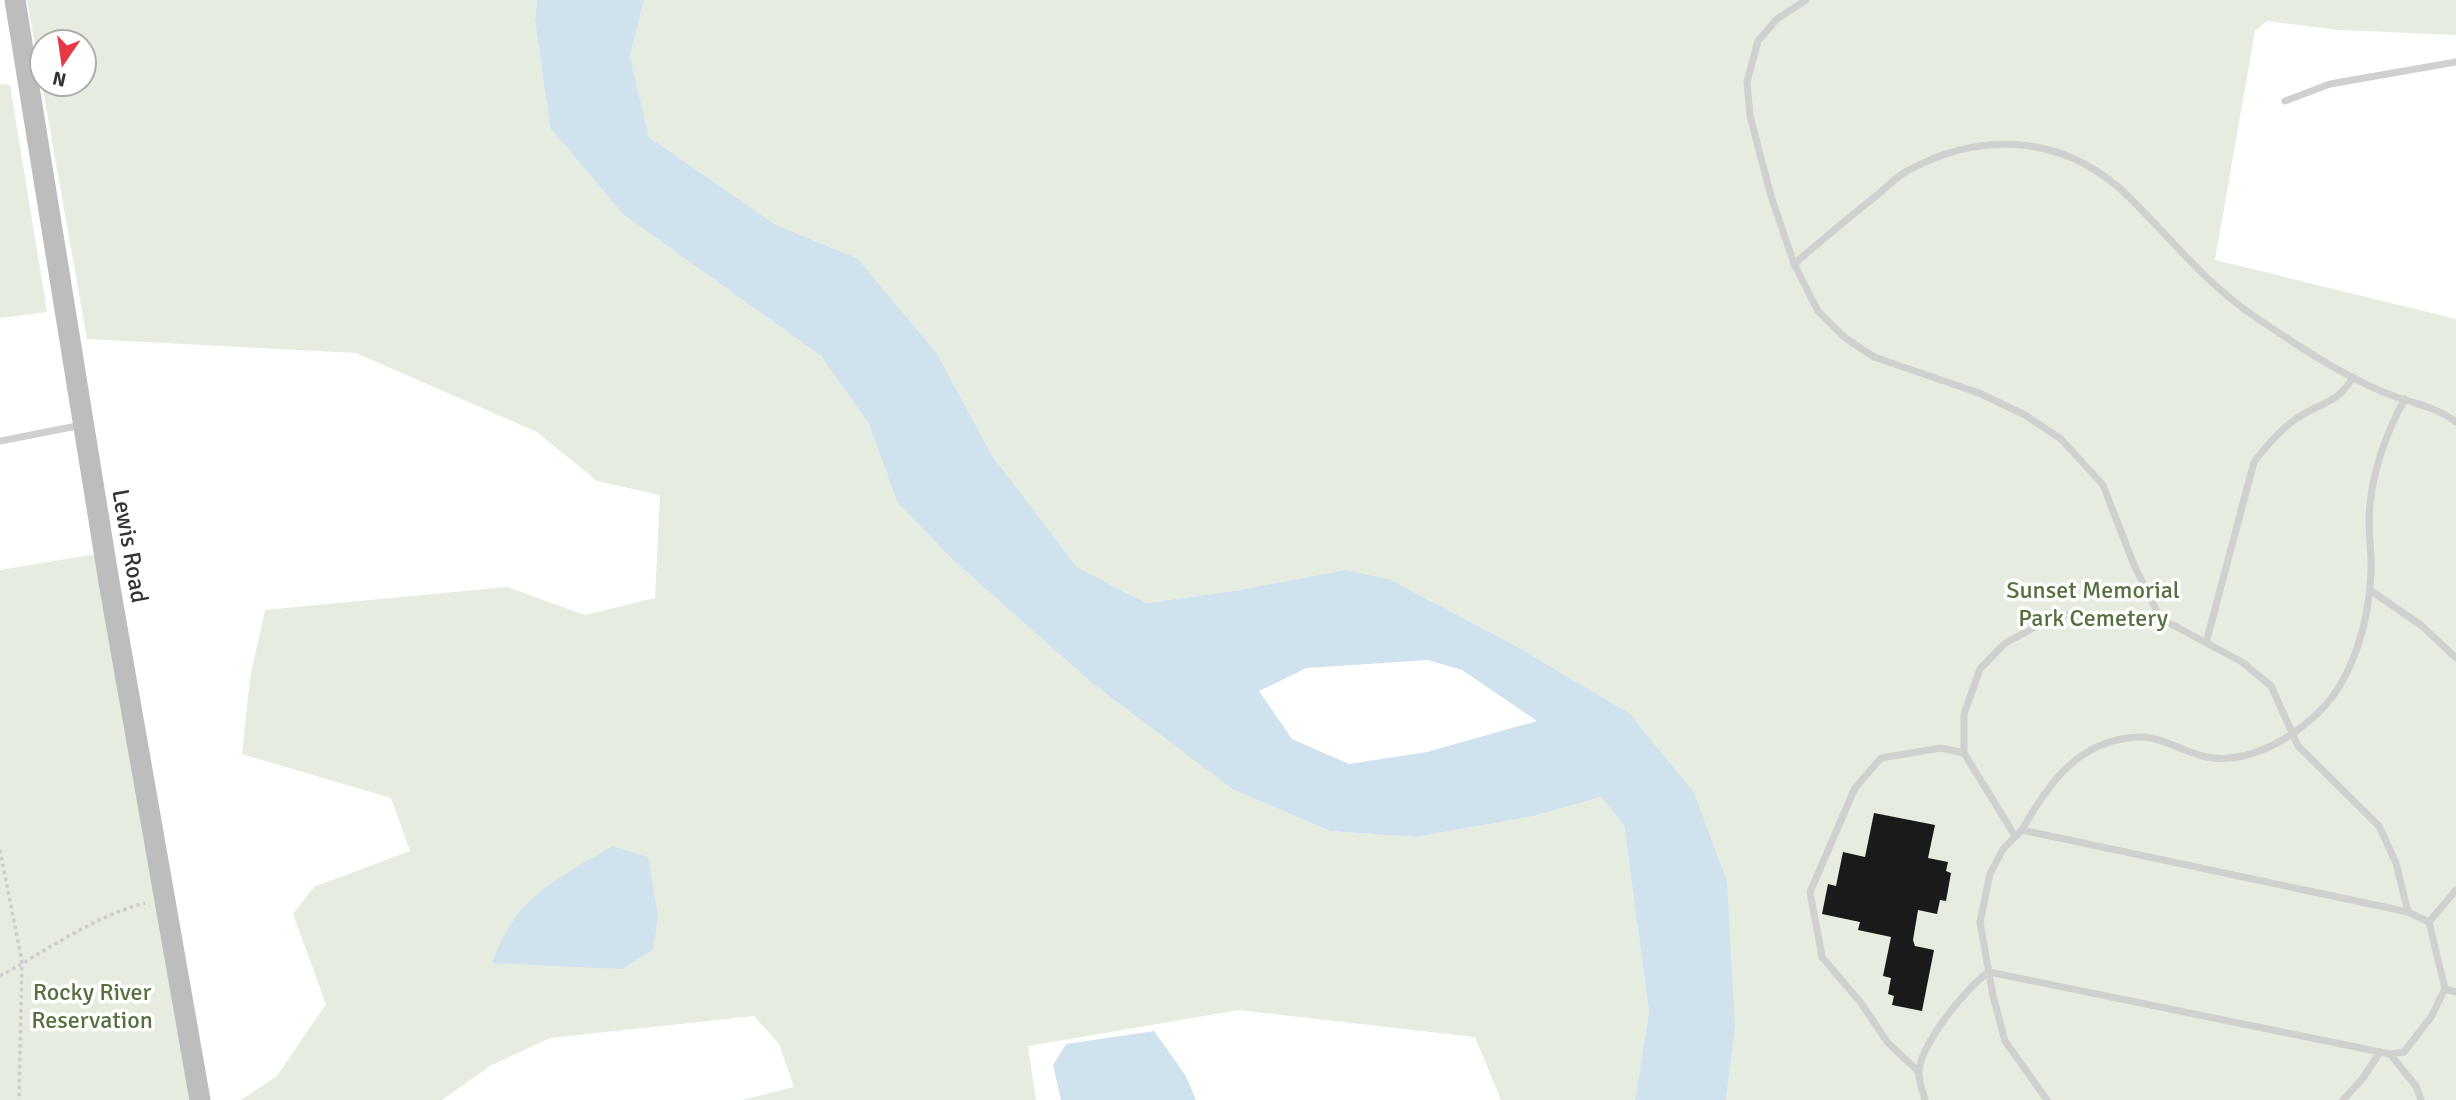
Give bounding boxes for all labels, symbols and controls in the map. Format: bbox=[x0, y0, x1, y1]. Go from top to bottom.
north arrow bbox=[28, 28, 98, 98]
text: N bbox=[50, 65, 69, 92]
street label: Lewis Road bbox=[105, 487, 155, 605]
park label: Sunset Memorial Park Cemetery bbox=[2006, 575, 2180, 633]
park label: Rocky River Reservation bbox=[31, 977, 153, 1035]

